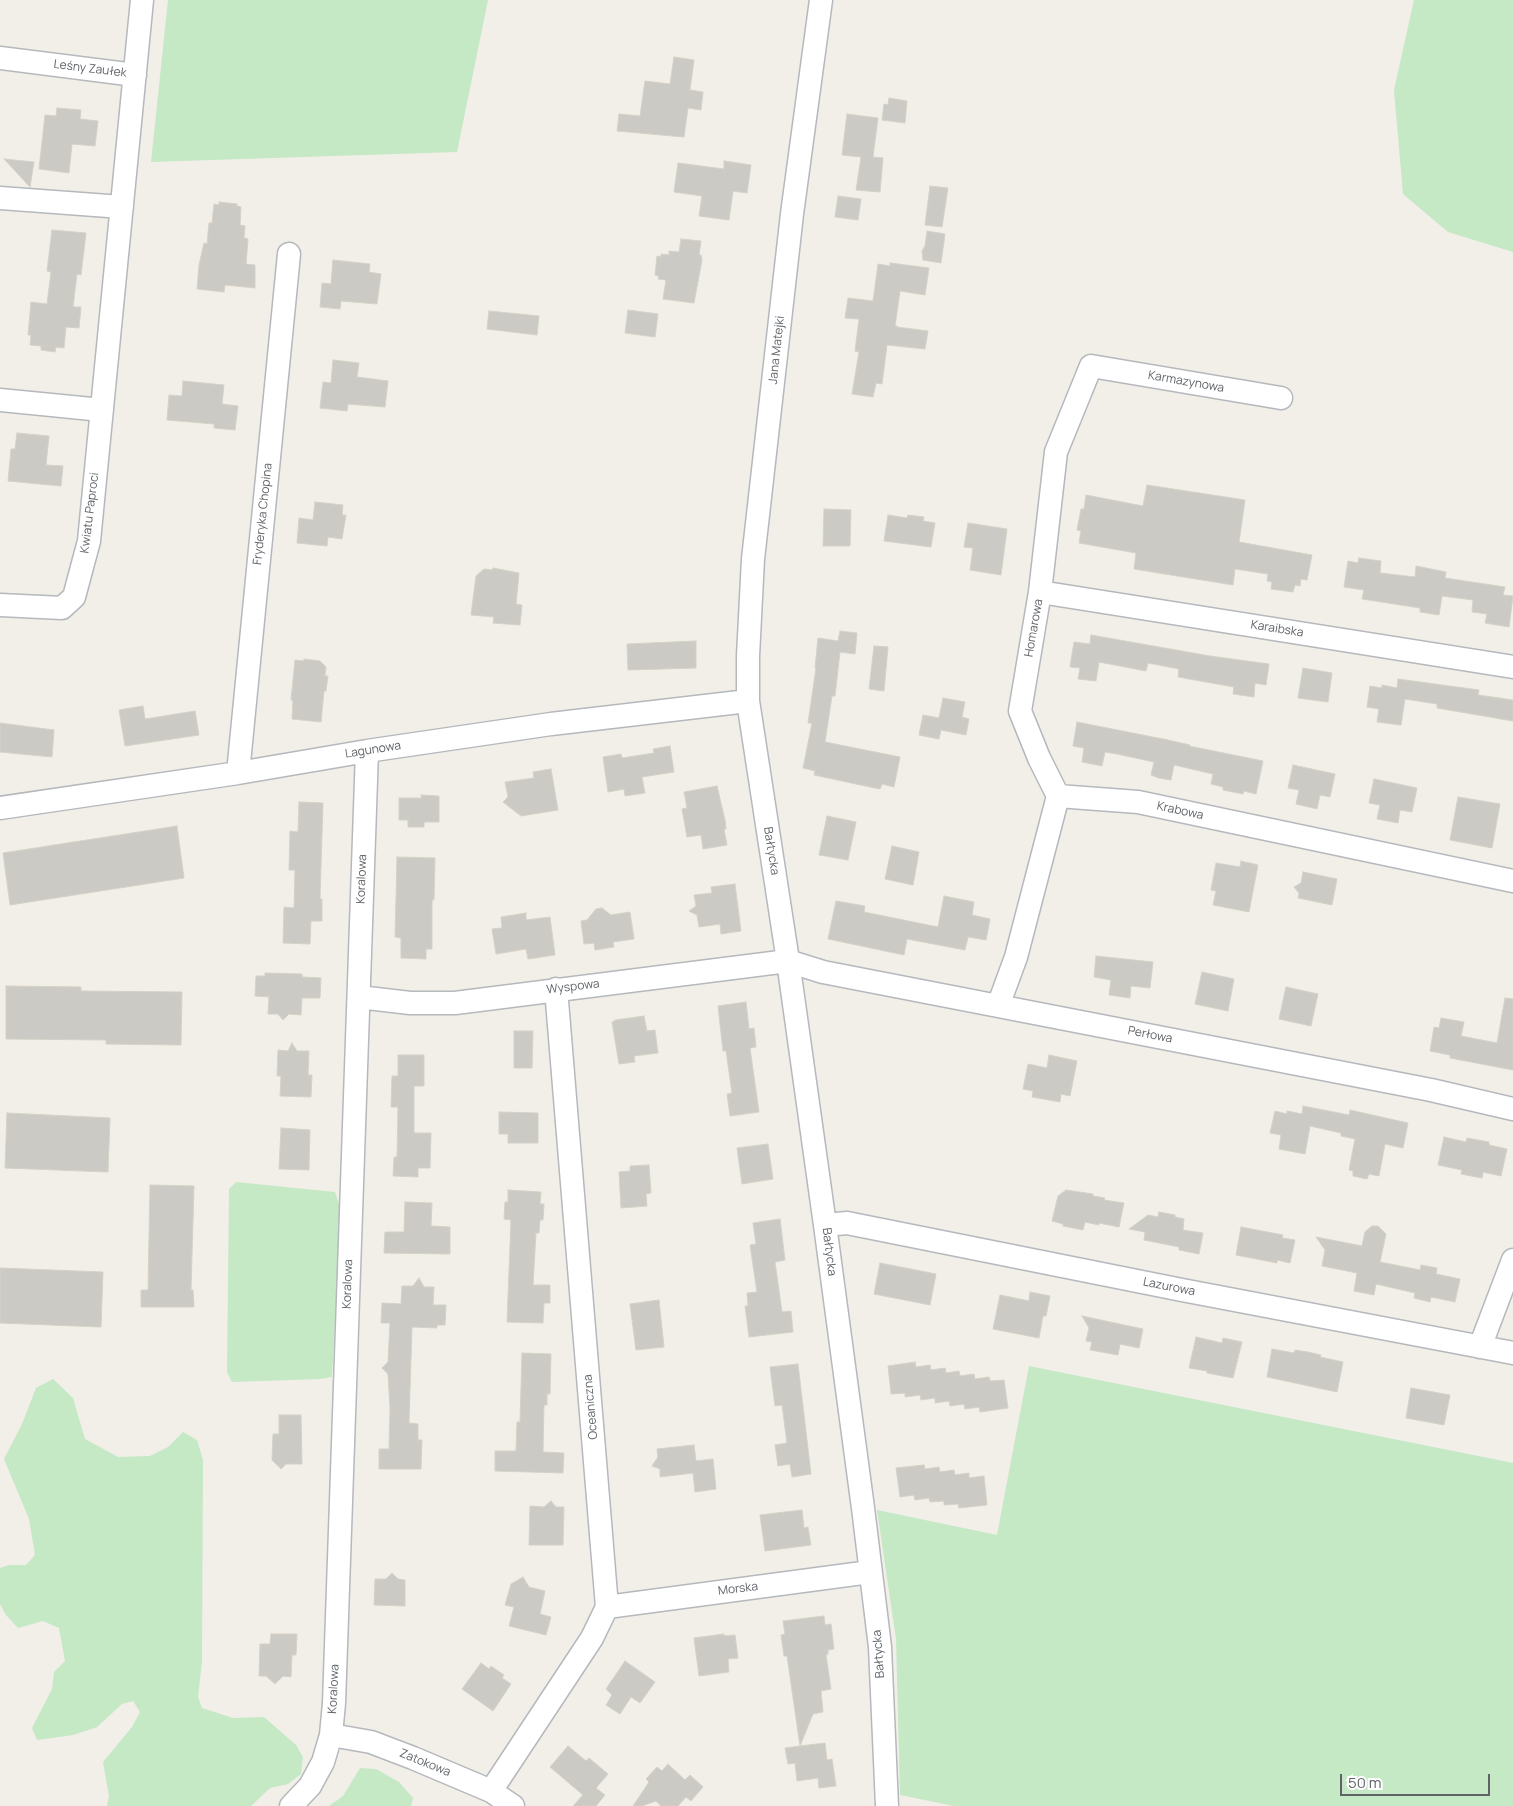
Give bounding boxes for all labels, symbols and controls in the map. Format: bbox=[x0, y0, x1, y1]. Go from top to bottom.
street label: Leśny Zaułek bbox=[53, 57, 127, 81]
street label: Jana Matejki bbox=[766, 315, 788, 385]
street label: Karmazynowa bbox=[1147, 368, 1225, 396]
street label: Fryderyka Chopina bbox=[250, 462, 276, 566]
street label: Kwiatu Paproci bbox=[78, 472, 102, 554]
street label: Homarowa bbox=[1022, 598, 1046, 658]
street label: Karaibska bbox=[1250, 618, 1304, 640]
street label: Lagunowa bbox=[344, 738, 402, 762]
street label: Krabowa bbox=[1155, 799, 1205, 823]
street label: Bałtycka bbox=[760, 826, 782, 876]
street label: Koralowa bbox=[354, 854, 370, 904]
street label: Wyspowa bbox=[546, 977, 600, 997]
street label: Perłowa bbox=[1127, 1024, 1173, 1046]
street label: Bałtycka bbox=[819, 1227, 839, 1277]
street label: Koralowa bbox=[340, 1259, 356, 1309]
street label: Lazurowa bbox=[1142, 1275, 1196, 1299]
street label: Oceaniczna bbox=[581, 1374, 601, 1440]
street label: Morska bbox=[717, 1579, 759, 1599]
street label: Bałtycka bbox=[870, 1629, 888, 1679]
street label: Koralowa bbox=[326, 1664, 342, 1714]
street label: Zatokowa bbox=[397, 1746, 453, 1780]
scale bar bbox=[1343, 1764, 1493, 1796]
text: 50 m bbox=[1348, 1772, 1382, 1793]

